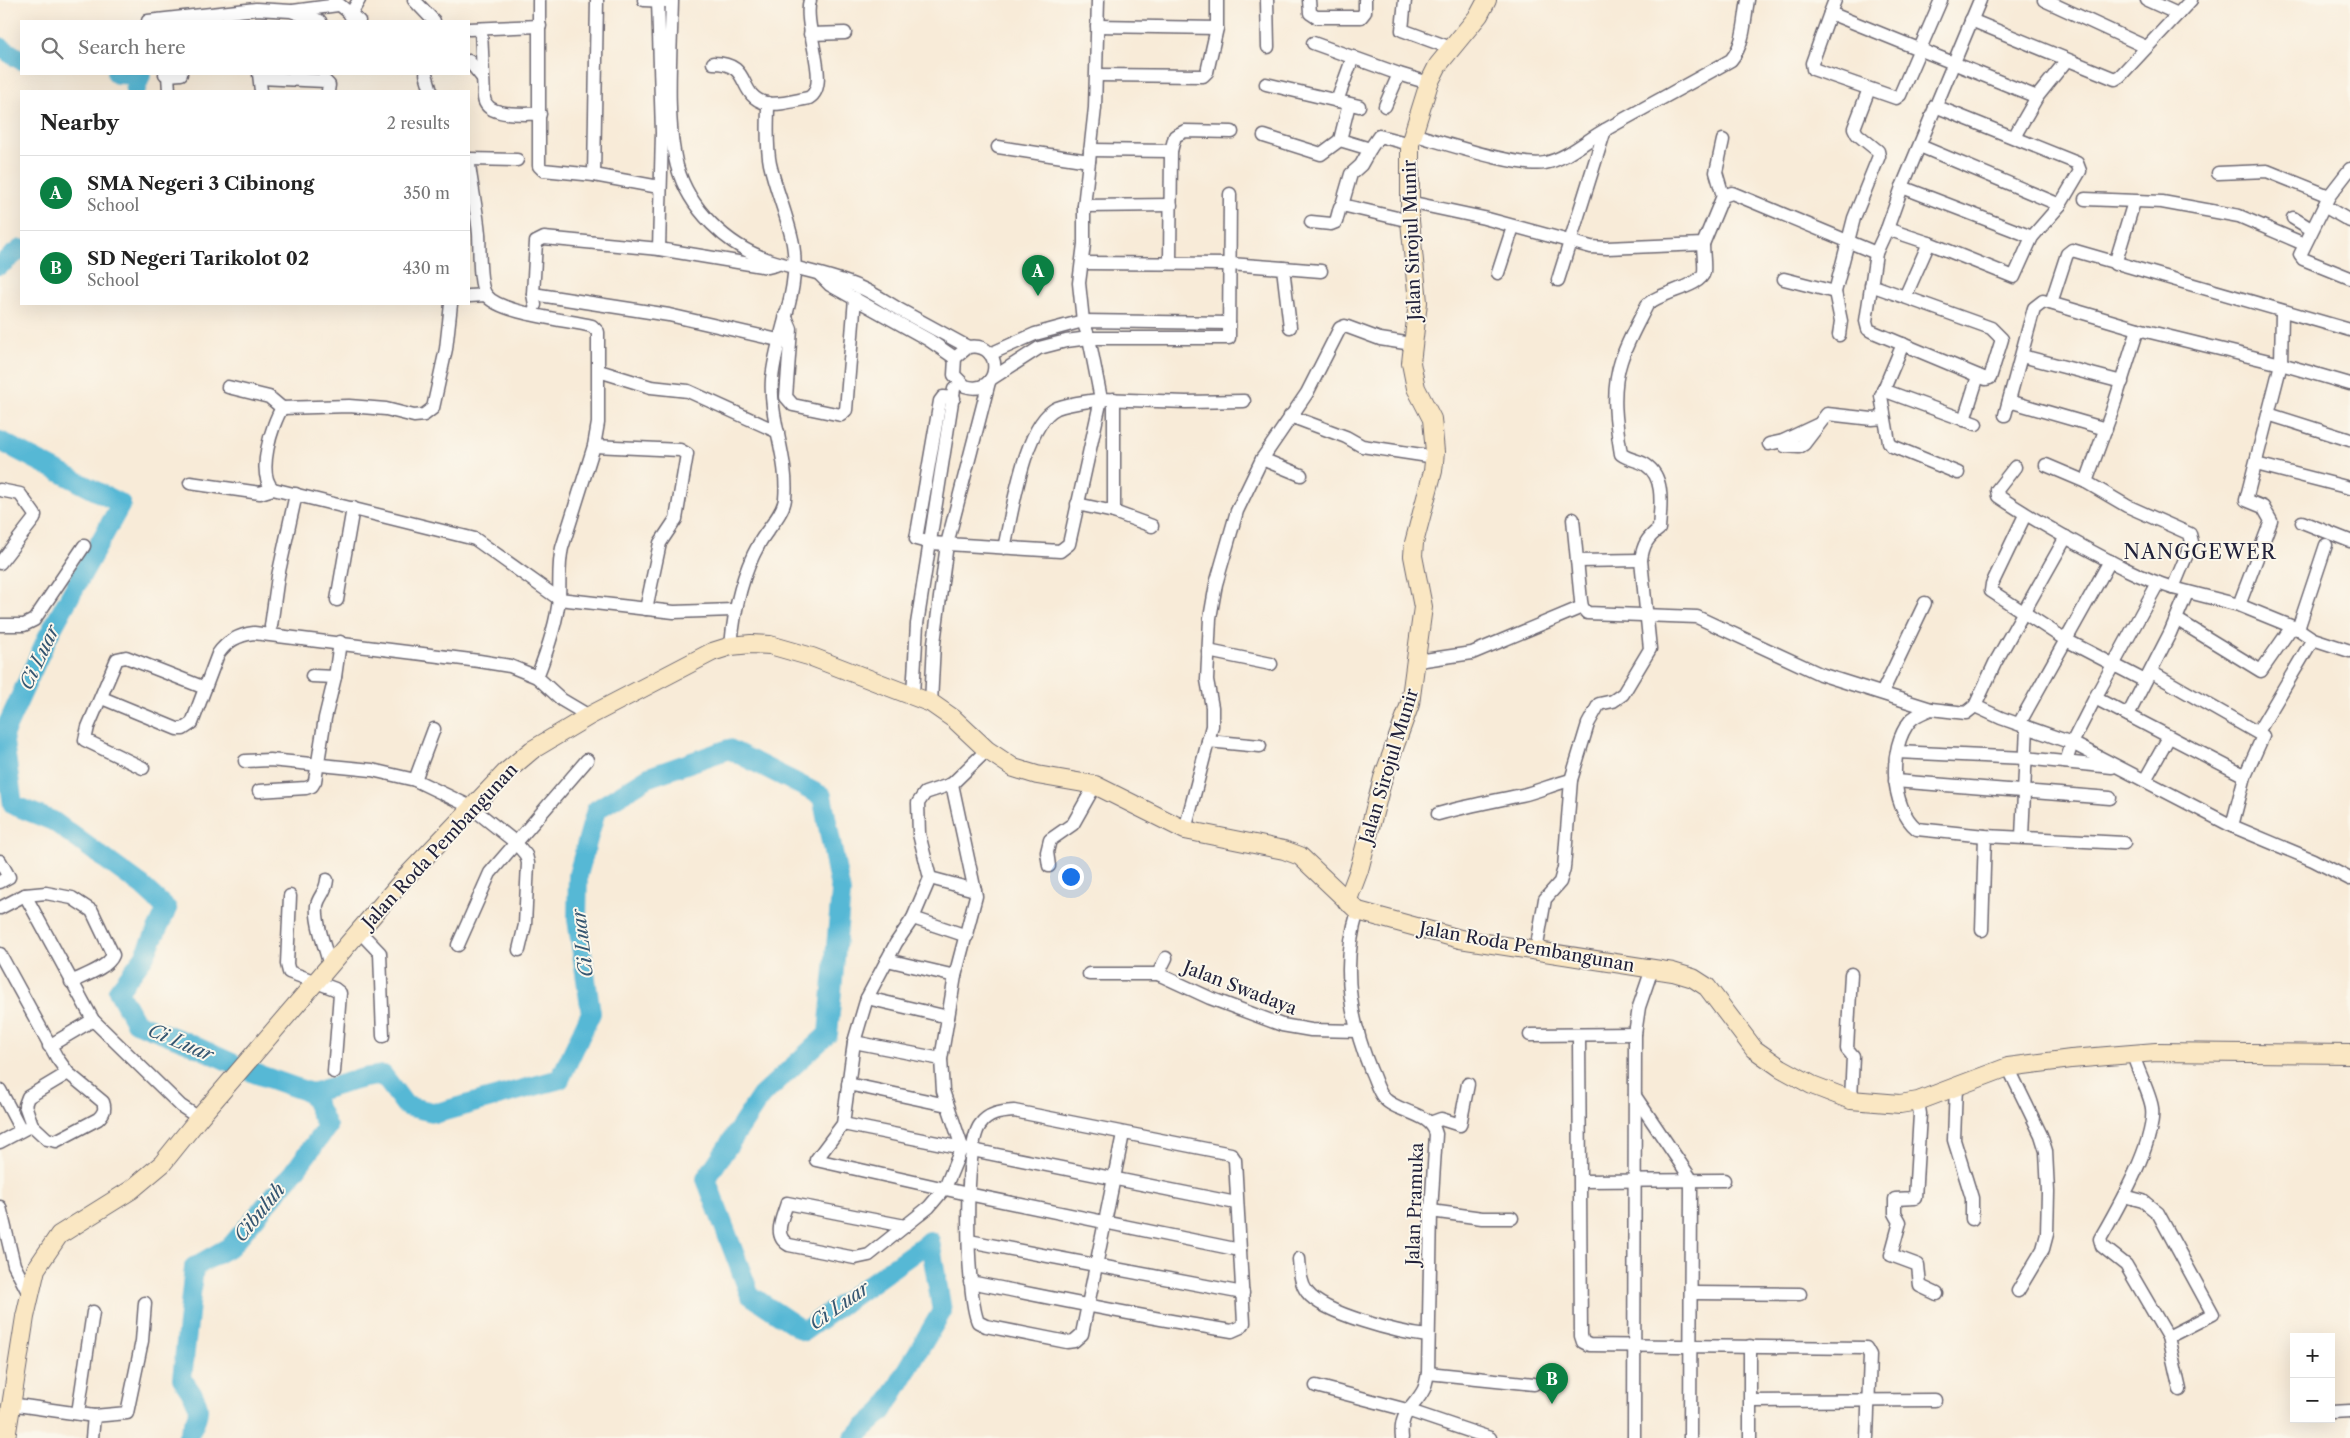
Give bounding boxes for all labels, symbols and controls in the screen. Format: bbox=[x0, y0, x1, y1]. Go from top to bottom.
search box bbox=[20, 20, 470, 75]
icon: search bbox=[38, 34, 66, 62]
text: Search here bbox=[78, 36, 186, 59]
text: Nearby bbox=[40, 110, 119, 135]
text: 2 results bbox=[387, 113, 450, 133]
street label: Jalan Sirojul Munir bbox=[1398, 159, 1426, 324]
text: SMA Negeri 3 Cibinong bbox=[87, 172, 314, 195]
text: A bbox=[50, 183, 62, 203]
text: 350 m bbox=[403, 183, 450, 203]
text: School bbox=[87, 195, 139, 215]
text: SD Negeri Tarikolot 02 bbox=[87, 247, 309, 270]
pin: A bbox=[1022, 255, 1054, 296]
text: B bbox=[50, 258, 62, 278]
text: 430 m bbox=[403, 258, 450, 278]
text: School bbox=[87, 270, 139, 290]
district label: NANGGEWER bbox=[2124, 540, 2277, 564]
water label: Ci Luar bbox=[15, 620, 65, 693]
street label: Jalan Sirojul Munir bbox=[1354, 685, 1423, 849]
street label: Jalan Roda Pembangunan bbox=[356, 759, 522, 935]
your location bbox=[1058, 864, 1084, 890]
water label: Ci Luar bbox=[567, 906, 598, 978]
street label: Jalan Roda Pembangunan bbox=[1415, 917, 1636, 977]
street label: Jalan Swadaya bbox=[1177, 955, 1300, 1020]
water label: Ci Luar bbox=[145, 1018, 218, 1067]
street label: Jalan Pramuka bbox=[1402, 1142, 1428, 1269]
water label: Cibuluh bbox=[229, 1178, 290, 1246]
water label: Ci Luar bbox=[805, 1276, 875, 1334]
map controls bbox=[2290, 1333, 2335, 1423]
button: + bbox=[2290, 1333, 2335, 1378]
pin: B bbox=[1536, 1363, 1568, 1404]
button: − bbox=[2290, 1378, 2335, 1423]

